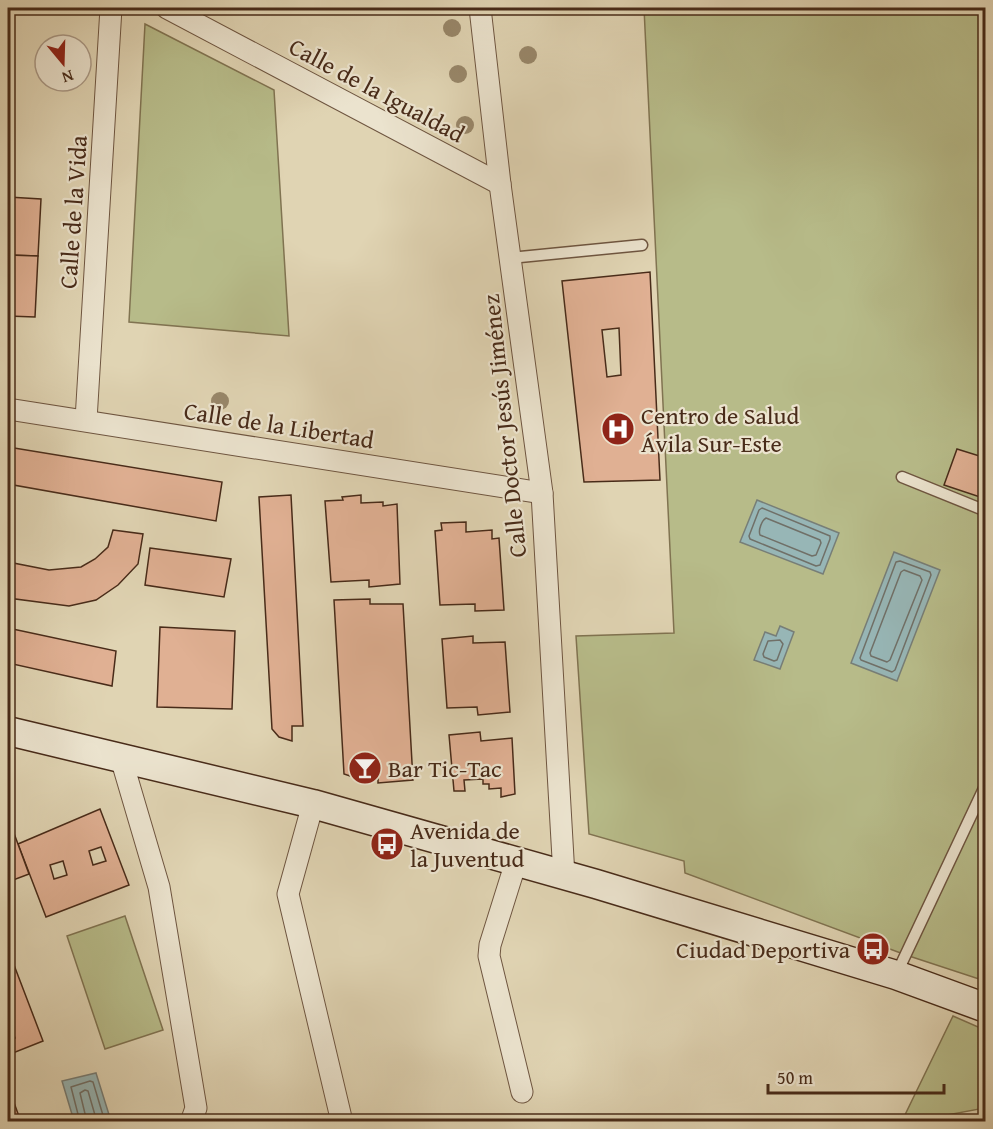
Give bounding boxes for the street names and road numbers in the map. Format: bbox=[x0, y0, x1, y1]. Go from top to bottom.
street label: Calle de la Igualdad bbox=[283, 29, 471, 151]
street label: Calle de la Vida bbox=[50, 133, 96, 290]
street label: Calle Doctor Jesús Jiménez bbox=[473, 293, 535, 559]
street label: Calle de la Libertad bbox=[182, 393, 377, 457]

